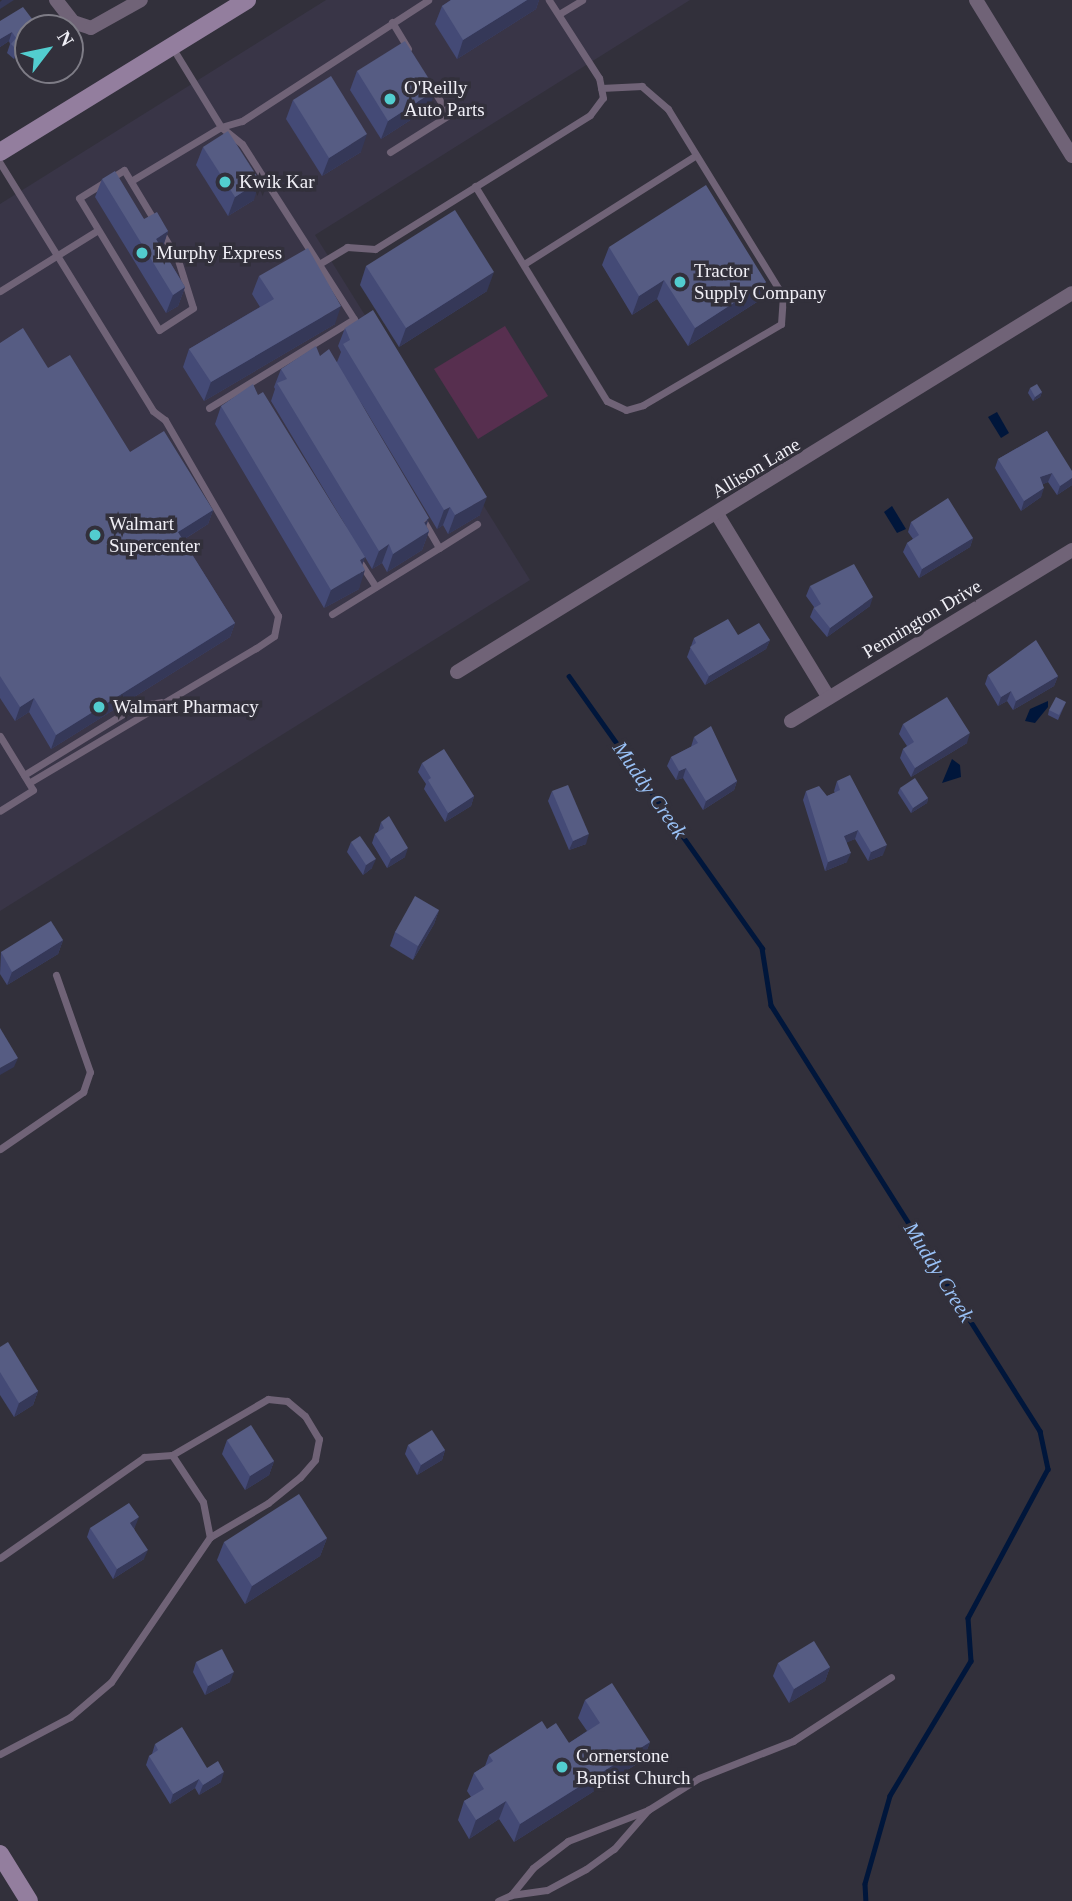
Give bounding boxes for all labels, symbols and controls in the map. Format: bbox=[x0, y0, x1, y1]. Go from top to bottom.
north arrow bbox=[14, 14, 84, 84]
text: N bbox=[53, 27, 78, 50]
place label: O'Reilly Auto Parts bbox=[404, 77, 485, 121]
marker: O'Reilly Auto Parts bbox=[382, 91, 398, 107]
place label: Kwik Kar bbox=[239, 171, 314, 193]
marker: Kwik Kar bbox=[217, 174, 233, 190]
place label: Murphy Express bbox=[156, 242, 282, 264]
marker: Murphy Express bbox=[134, 245, 150, 261]
place label: Tractor Supply Company bbox=[694, 260, 826, 304]
marker: Tractor Supply Company bbox=[672, 274, 688, 290]
street label: Allison Lane bbox=[708, 433, 804, 503]
place label: Walmart Supercenter bbox=[109, 513, 200, 557]
marker: Walmart Supercenter bbox=[87, 527, 103, 543]
street label: Pennington Drive bbox=[858, 575, 986, 663]
place label: Walmart Pharmacy bbox=[113, 696, 259, 718]
marker: Walmart Pharmacy bbox=[91, 699, 107, 715]
water label: Muddy Creek bbox=[607, 737, 693, 843]
water label: Muddy Creek bbox=[898, 1217, 980, 1327]
place label: Cornerstone Baptist Church bbox=[576, 1745, 691, 1789]
marker: Cornerstone Baptist Church bbox=[554, 1759, 570, 1775]

